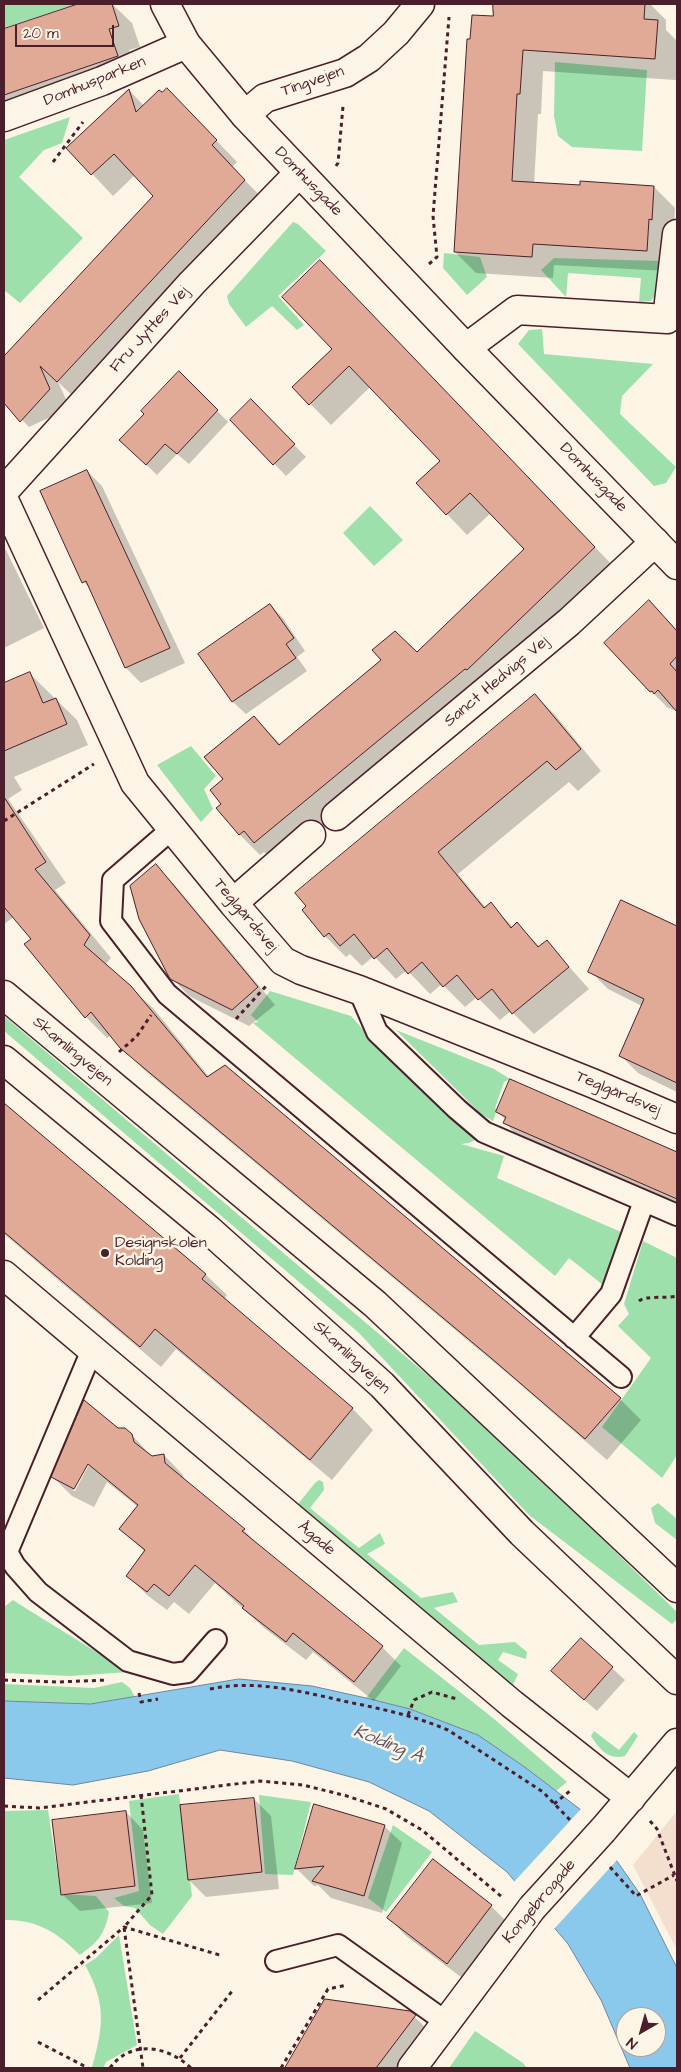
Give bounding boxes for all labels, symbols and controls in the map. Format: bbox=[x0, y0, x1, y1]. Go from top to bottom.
scale bar bbox=[18, 15, 116, 47]
text: 20 m bbox=[23, 23, 59, 44]
street label: Domhusparken bbox=[41, 53, 149, 111]
street label: Tingvejen bbox=[279, 62, 347, 102]
street label: Domhusgade bbox=[270, 143, 346, 221]
street label: Fru Jyttes Vej bbox=[106, 283, 194, 377]
street label: Domhusgade bbox=[555, 439, 631, 517]
street label: Sanct Hedvigs Vej bbox=[441, 633, 553, 731]
street label: Teglgårdsvej bbox=[209, 875, 281, 957]
street label: Skamlingvejen bbox=[28, 1013, 116, 1091]
street label: Teglgårdsvej bbox=[573, 1067, 663, 1121]
place label: Designskolen Kolding bbox=[115, 1234, 207, 1272]
marker: Designskolen Kolding bbox=[99, 1247, 111, 1259]
street label: Skamlingvejen bbox=[308, 1317, 394, 1399]
street label: Ågade bbox=[293, 1518, 339, 1560]
water label: Kolding Å bbox=[350, 1721, 426, 1769]
street label: Kongebrogade bbox=[499, 1856, 581, 1948]
north arrow bbox=[616, 2007, 666, 2057]
text: N bbox=[623, 2032, 642, 2054]

